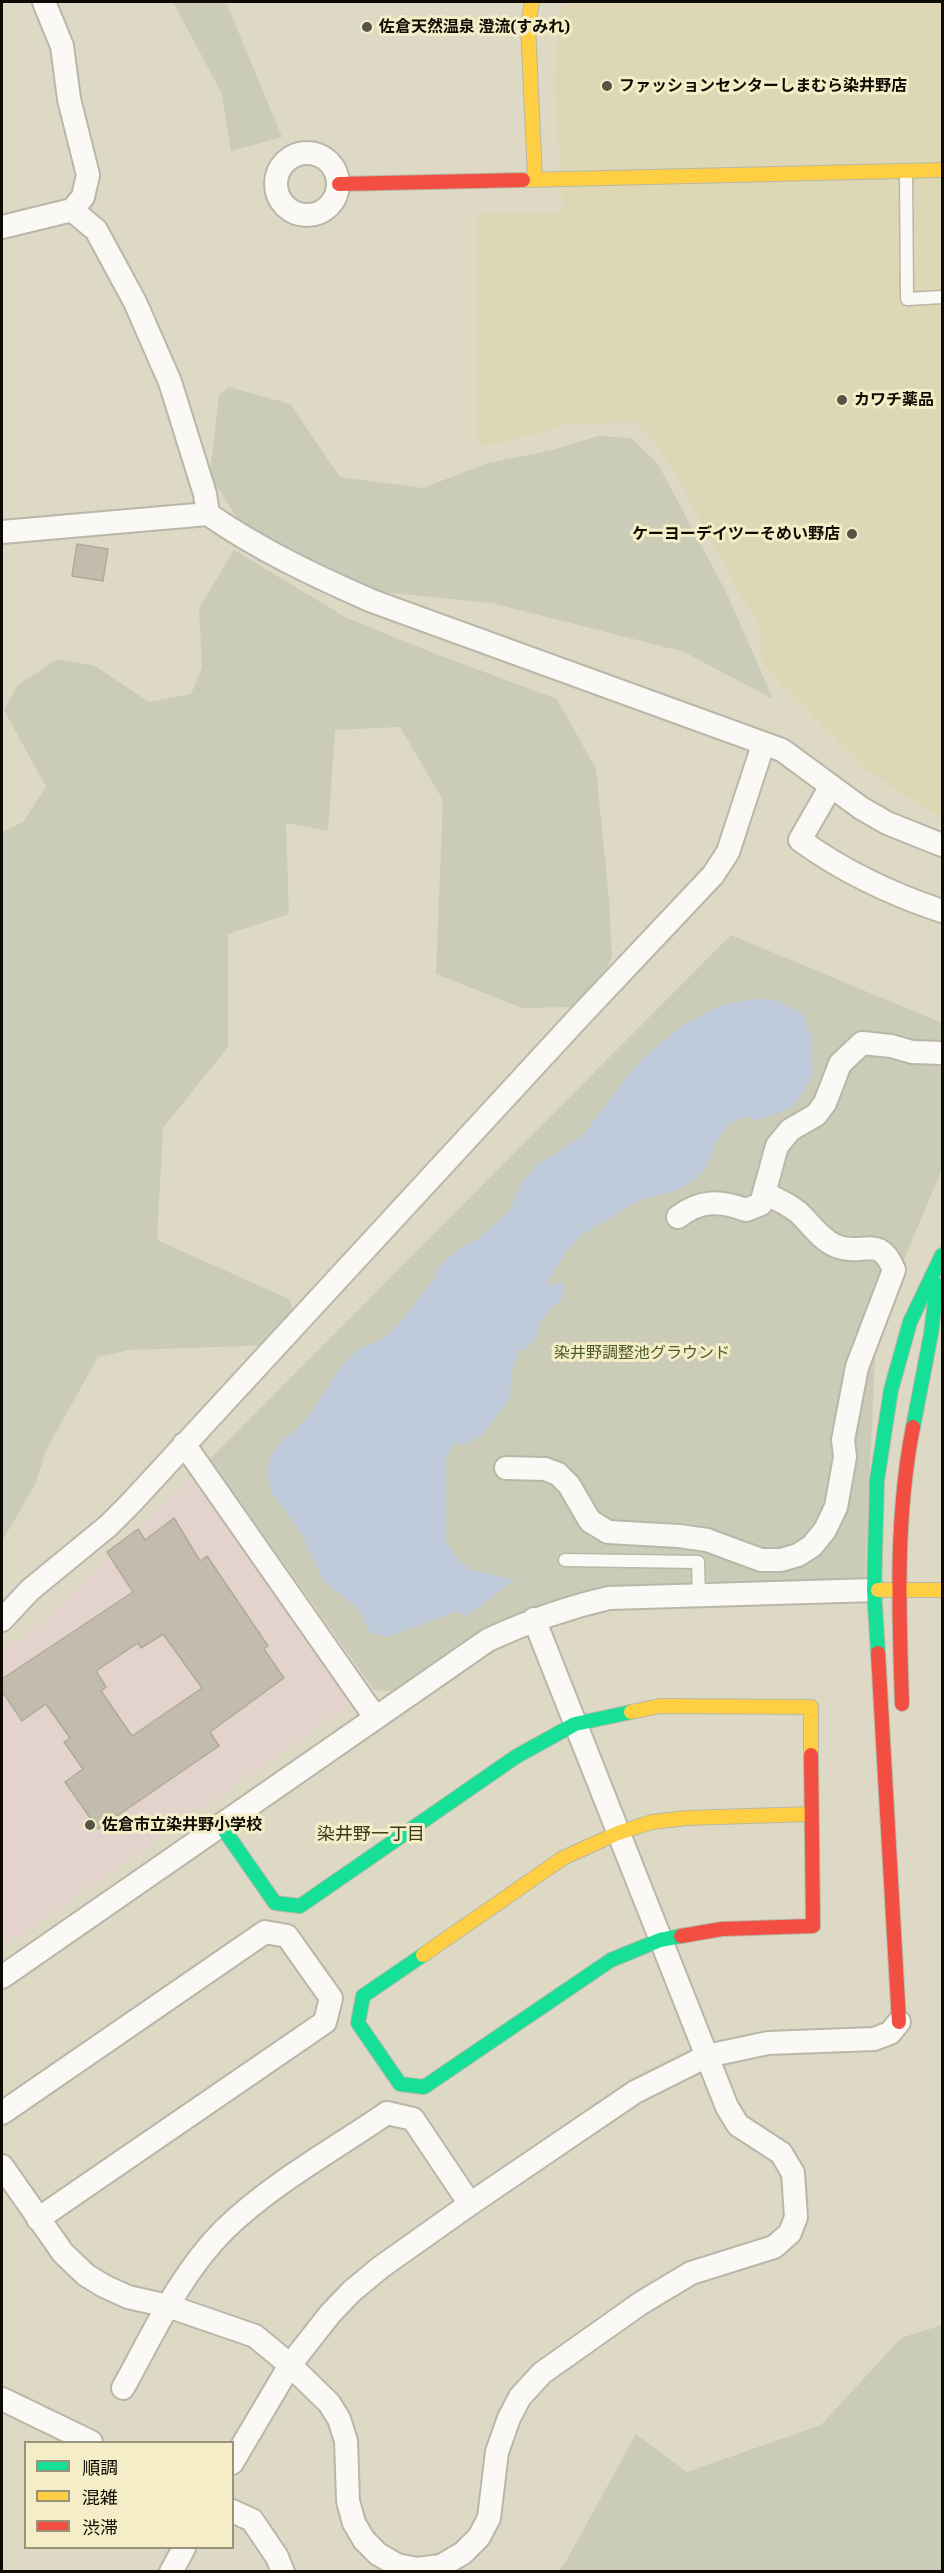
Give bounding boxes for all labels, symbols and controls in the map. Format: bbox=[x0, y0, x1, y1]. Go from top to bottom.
place label: 佐倉天然温泉 澄流(すみれ) bbox=[379, 17, 570, 37]
marker: 佐倉天然温泉 澄流(すみれ) bbox=[360, 20, 374, 34]
place label: ファッションセンターしまむら染井野店 bbox=[619, 76, 907, 96]
marker: ファッションセンターしまむら染井野店 bbox=[600, 79, 614, 93]
place label: カワチ薬品 bbox=[854, 390, 934, 410]
marker: カワチ薬品 bbox=[835, 393, 849, 407]
place label: ケーヨーデイツーそめい野店 bbox=[632, 524, 840, 544]
marker: ケーヨーデイツーそめい野店 bbox=[845, 527, 859, 541]
park label: 染井野調整池グラウンド bbox=[554, 1343, 730, 1363]
place label: 佐倉市立染井野小学校 bbox=[102, 1815, 262, 1835]
marker: 佐倉市立染井野小学校 bbox=[83, 1818, 97, 1832]
district label: 染井野一丁目 bbox=[317, 1823, 425, 1845]
legend bbox=[24, 2441, 234, 2549]
text: 順調 bbox=[82, 2456, 118, 2478]
text: 混雑 bbox=[82, 2486, 118, 2508]
text: 渋滞 bbox=[82, 2516, 118, 2538]

